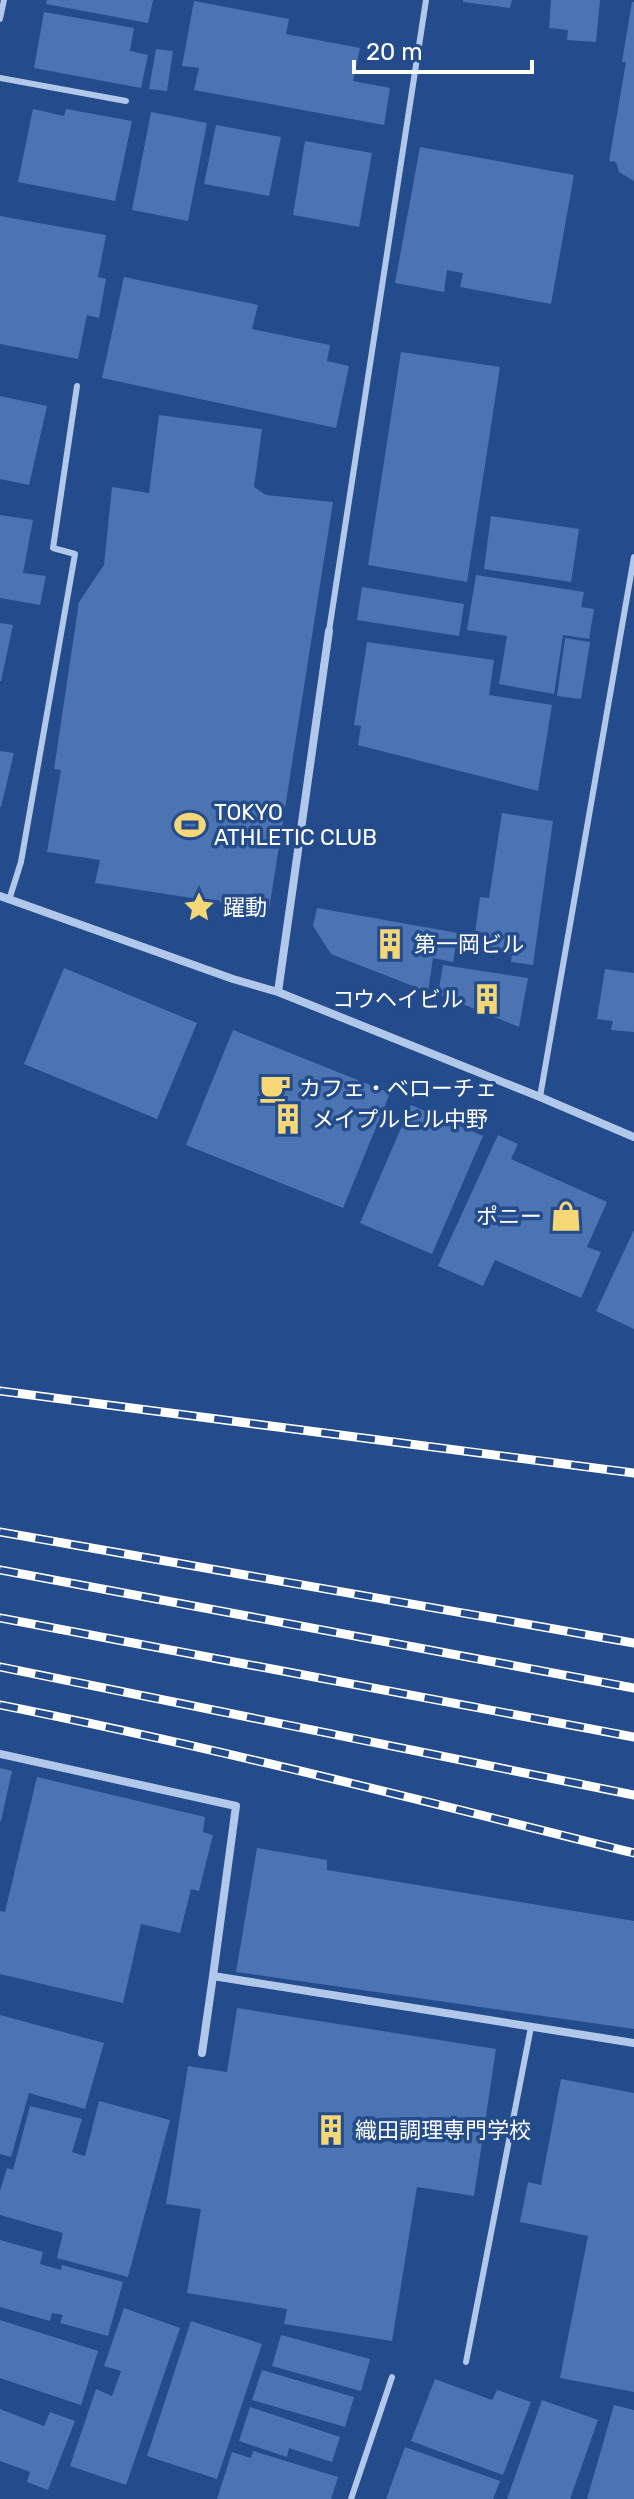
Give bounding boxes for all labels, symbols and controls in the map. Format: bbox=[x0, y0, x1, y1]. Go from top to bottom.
scale bar bbox=[354, 24, 532, 74]
text: 20 m bbox=[366, 38, 423, 66]
place label: TOKYO ATHLETIC CLUB bbox=[214, 799, 377, 851]
sports icon: TOKYO ATHLETIC CLUB bbox=[173, 808, 207, 842]
place icon: 躍動 bbox=[182, 890, 216, 924]
place label: 躍動 bbox=[223, 894, 267, 921]
building icon: 第一岡ビル bbox=[373, 927, 407, 961]
place label: 第一岡ビル bbox=[414, 931, 524, 958]
building icon: コウヘイビル bbox=[470, 982, 504, 1016]
place label: コウヘイビル bbox=[332, 986, 463, 1013]
cafe icon: カフェ・ベローチェ bbox=[258, 1071, 292, 1105]
place label: カフェ・ベローチェ bbox=[299, 1075, 497, 1102]
building icon: メイプルヒル中野 bbox=[271, 1102, 305, 1136]
place label: メイプルヒル中野 bbox=[312, 1106, 488, 1133]
shop icon: ポニー bbox=[549, 1199, 583, 1233]
place label: ポニー bbox=[476, 1203, 542, 1230]
building icon: 織田調理専門学校 bbox=[314, 2113, 348, 2147]
place label: 織田調理専門学校 bbox=[355, 2117, 531, 2144]

